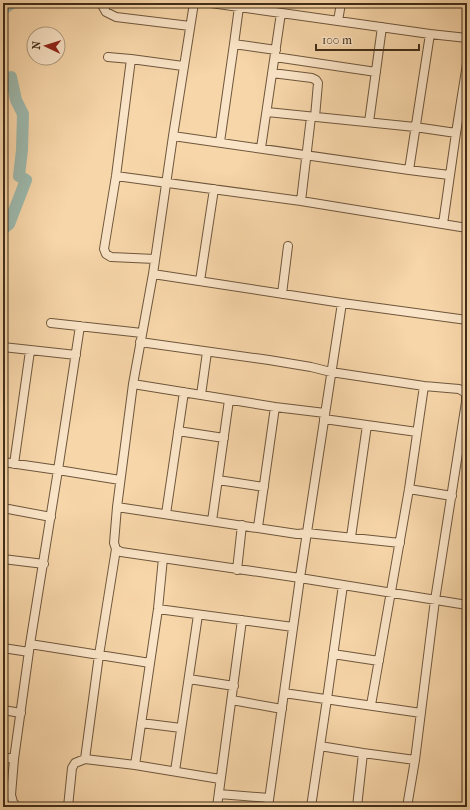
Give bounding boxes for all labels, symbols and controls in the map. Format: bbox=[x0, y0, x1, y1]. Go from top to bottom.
north arrow bbox=[26, 26, 66, 66]
scale bar bbox=[316, 26, 419, 52]
text: 100 m bbox=[322, 33, 352, 47]
text: N bbox=[30, 40, 43, 50]

